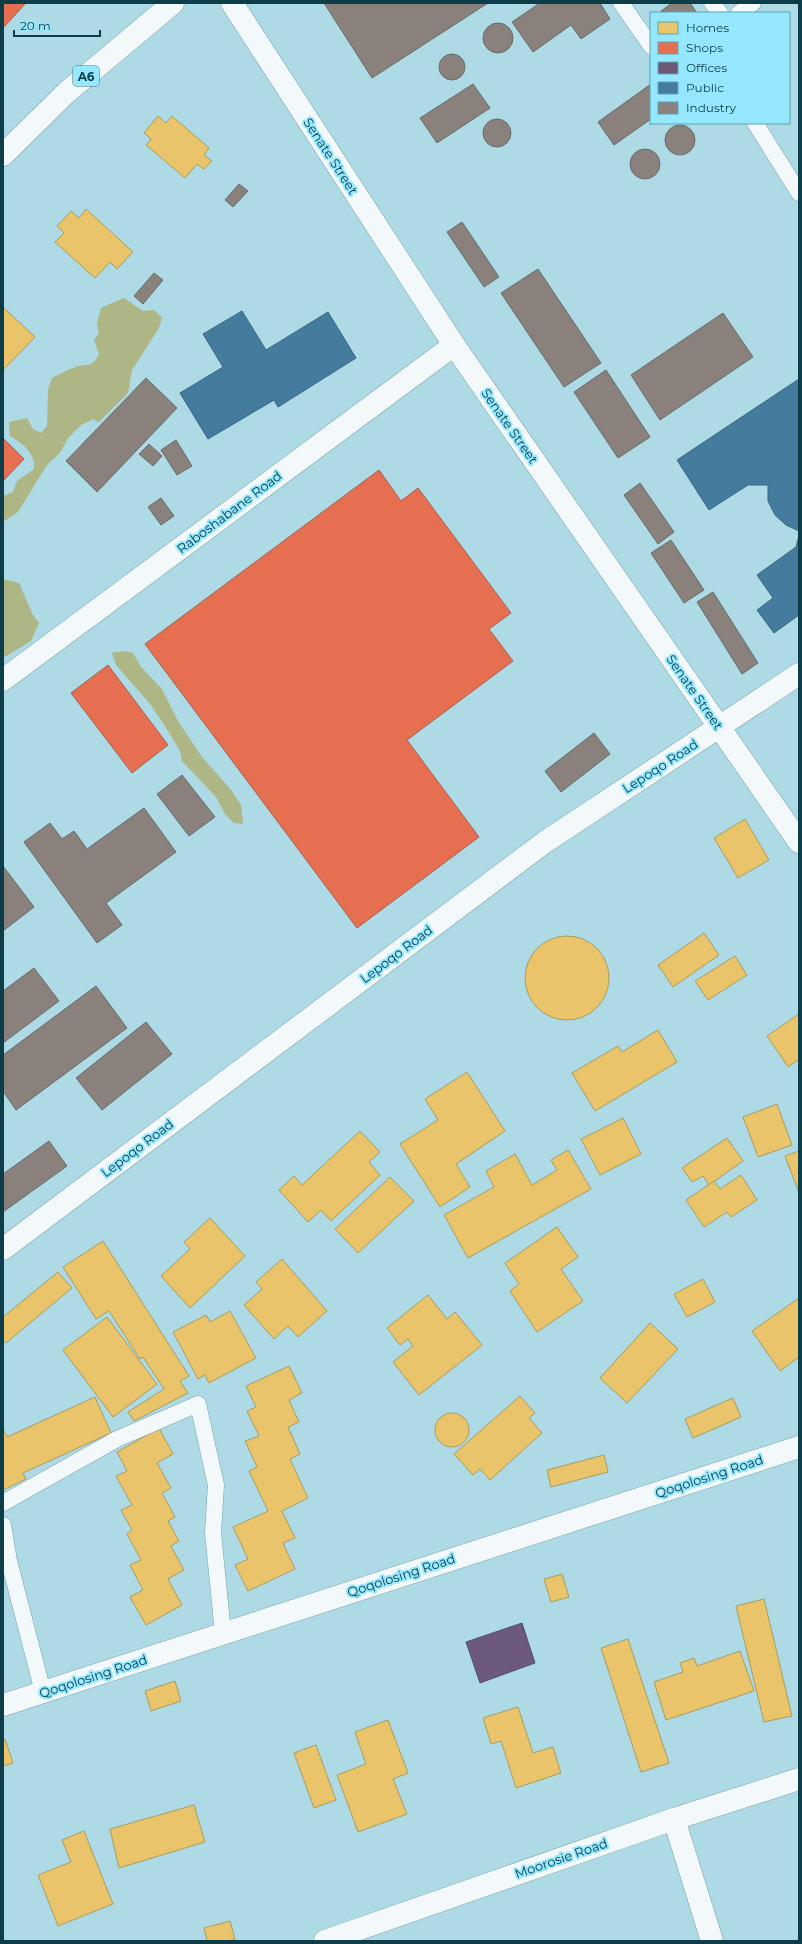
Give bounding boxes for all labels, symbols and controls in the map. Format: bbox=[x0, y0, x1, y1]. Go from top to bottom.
scale bar bbox=[14, 12, 100, 38]
legend bbox=[650, 12, 790, 124]
text: 20 m bbox=[20, 18, 51, 33]
text: Homes bbox=[686, 20, 729, 35]
text: Shops bbox=[686, 40, 723, 55]
text: Offices bbox=[686, 60, 727, 75]
road number: A6 bbox=[73, 66, 99, 86]
text: Public bbox=[686, 80, 724, 95]
text: Industry bbox=[686, 100, 736, 115]
street label: Senate Street bbox=[300, 115, 362, 197]
street label: Senate Street bbox=[478, 385, 542, 467]
street label: Raboshabane Road bbox=[173, 467, 285, 557]
street label: Senate Street bbox=[663, 651, 727, 733]
street label: Lepoqo Road bbox=[619, 736, 701, 796]
street label: Lepoqo Road bbox=[357, 922, 435, 986]
street label: Lepoqo Road bbox=[98, 1116, 176, 1180]
street label: Qoqolosing Road bbox=[653, 1451, 765, 1501]
street label: Qoqolosing Road bbox=[345, 1550, 457, 1600]
street label: Qoqolosing Road bbox=[37, 1651, 149, 1701]
street label: Moorosie Road bbox=[513, 1835, 609, 1881]

